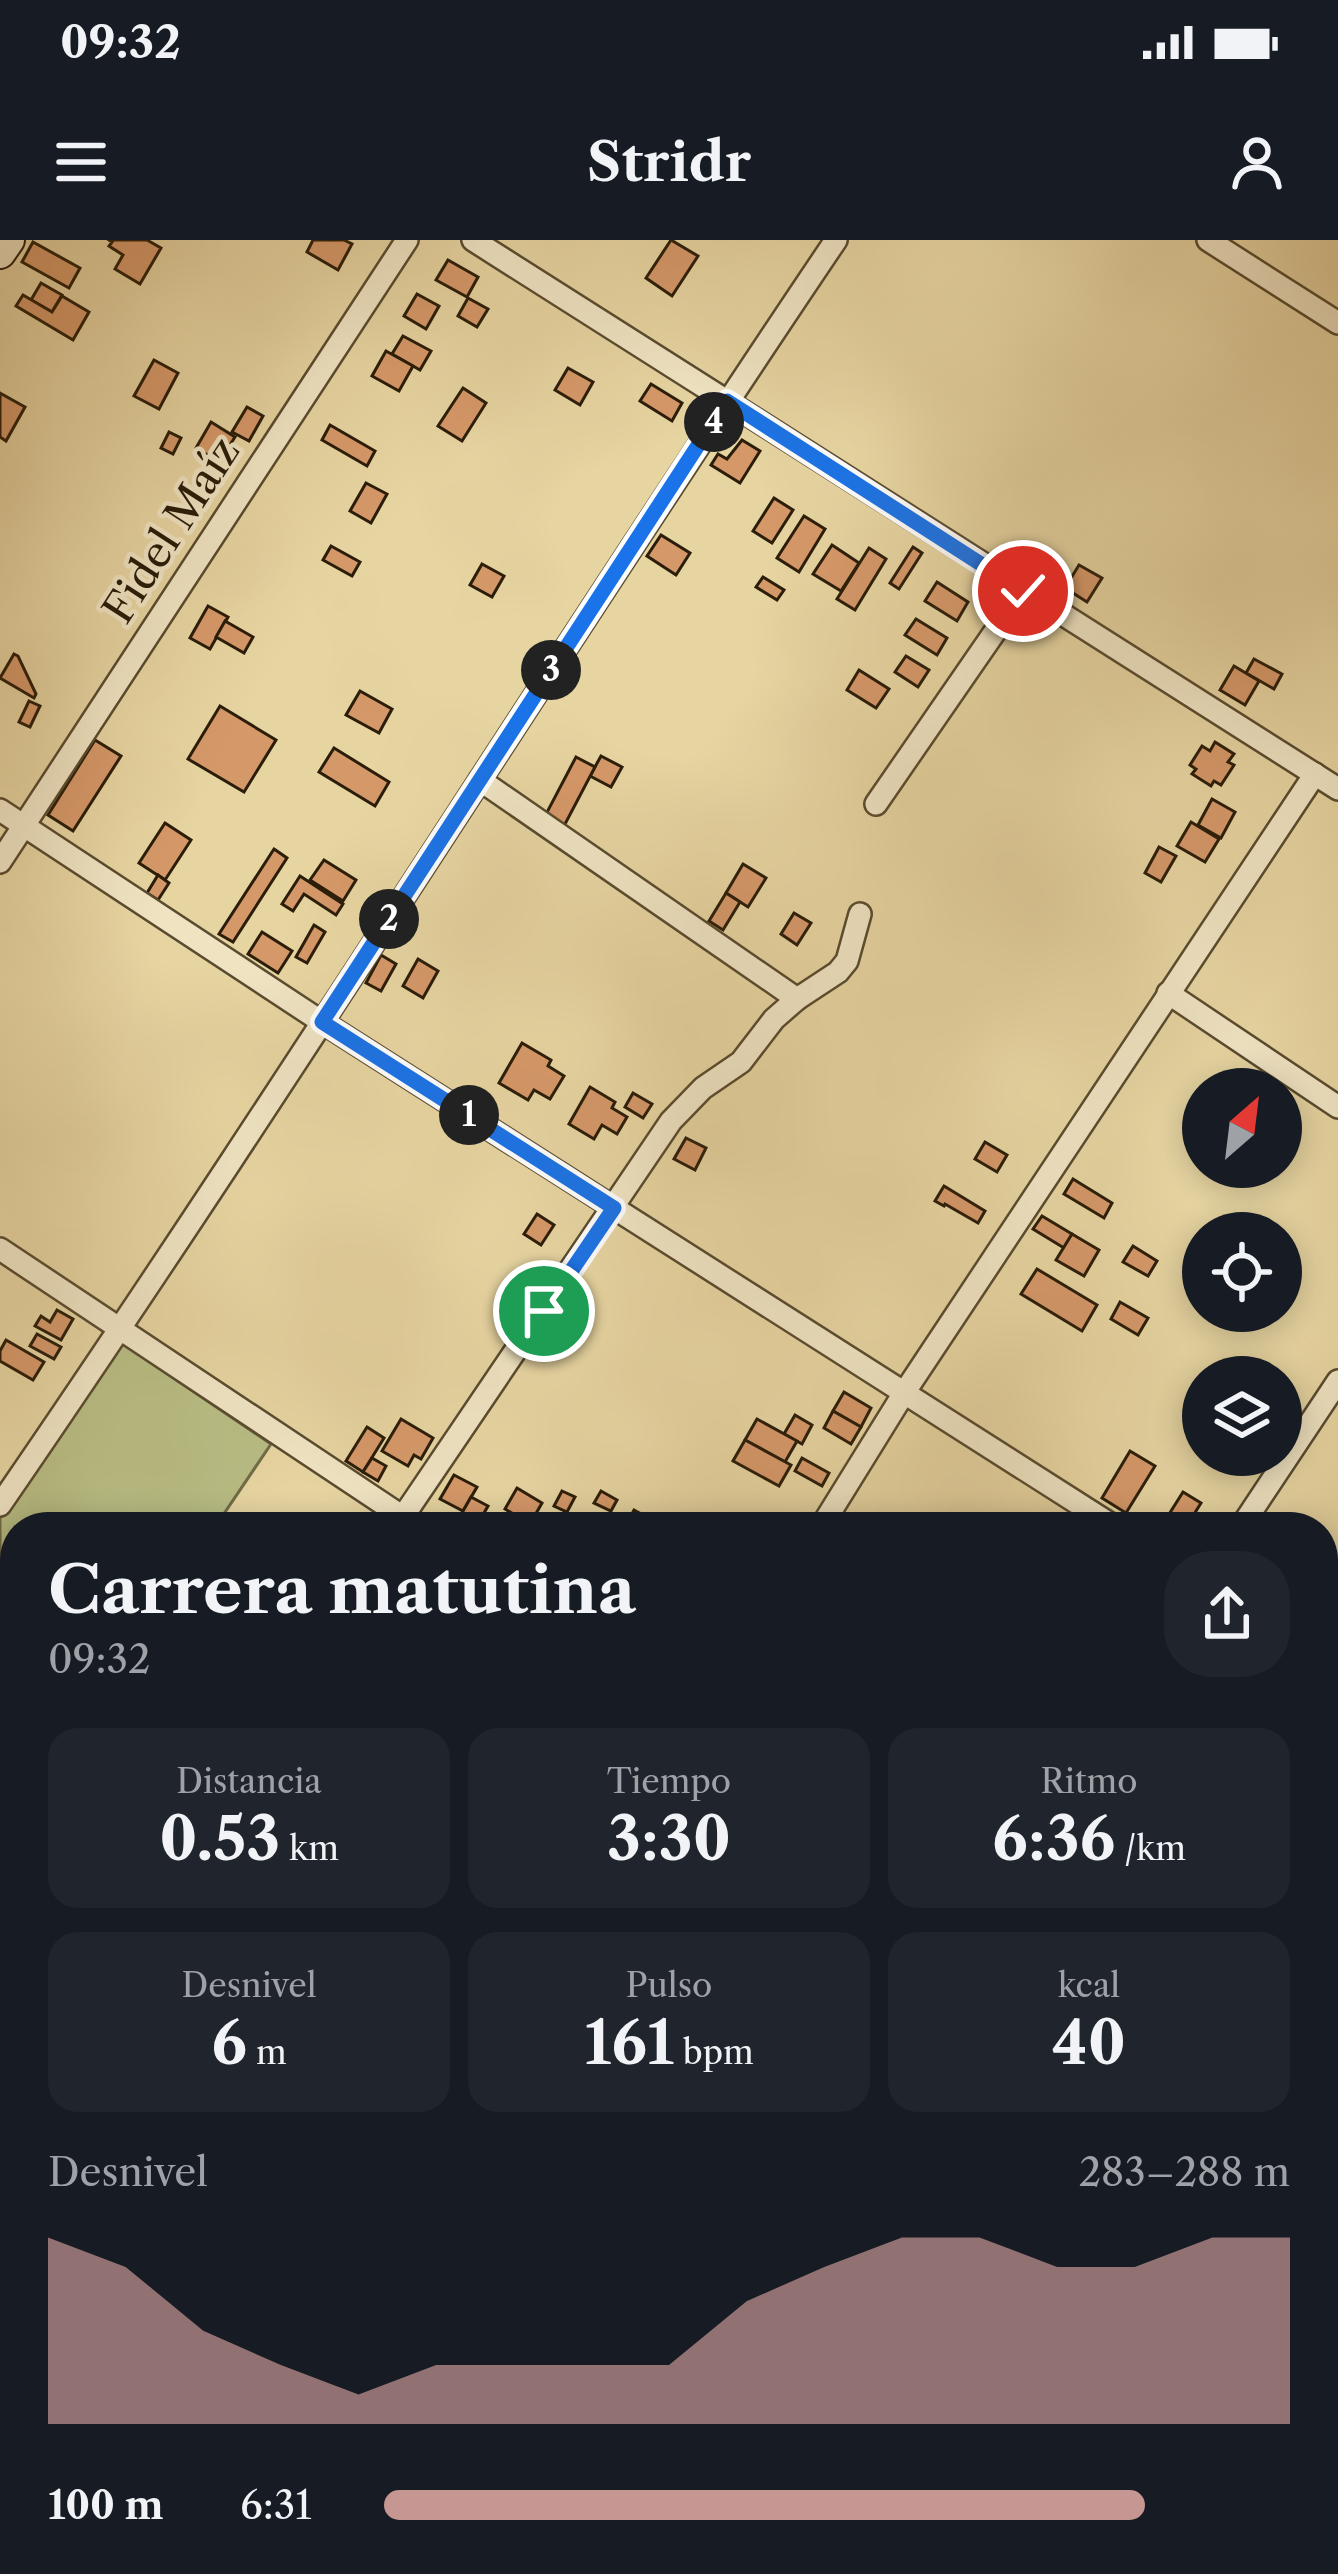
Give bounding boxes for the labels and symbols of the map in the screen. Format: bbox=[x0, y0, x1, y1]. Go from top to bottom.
pin: 4 bbox=[684, 392, 744, 452]
street label: Fidel Maíz bbox=[92, 427, 250, 633]
pin bbox=[972, 540, 1074, 642]
pin: 3 bbox=[521, 640, 581, 700]
pin: 2 bbox=[359, 889, 419, 949]
north arrow bbox=[1182, 1068, 1302, 1188]
pin: 1 bbox=[439, 1085, 499, 1145]
pin bbox=[493, 1260, 595, 1362]

